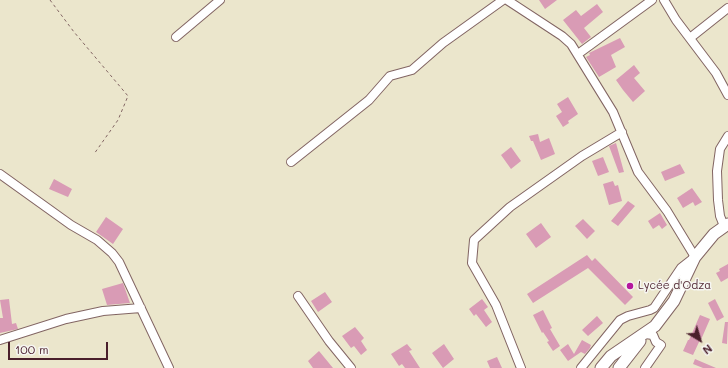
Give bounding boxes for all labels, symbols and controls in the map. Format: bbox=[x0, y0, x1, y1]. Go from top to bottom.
place label: Lycée d'Odza bbox=[638, 279, 711, 293]
marker: Lycée d'Odza bbox=[625, 281, 635, 291]
north arrow bbox=[680, 320, 720, 360]
scale bar bbox=[10, 334, 110, 360]
text: 100 m bbox=[15, 341, 49, 357]
text: N bbox=[700, 341, 716, 358]

